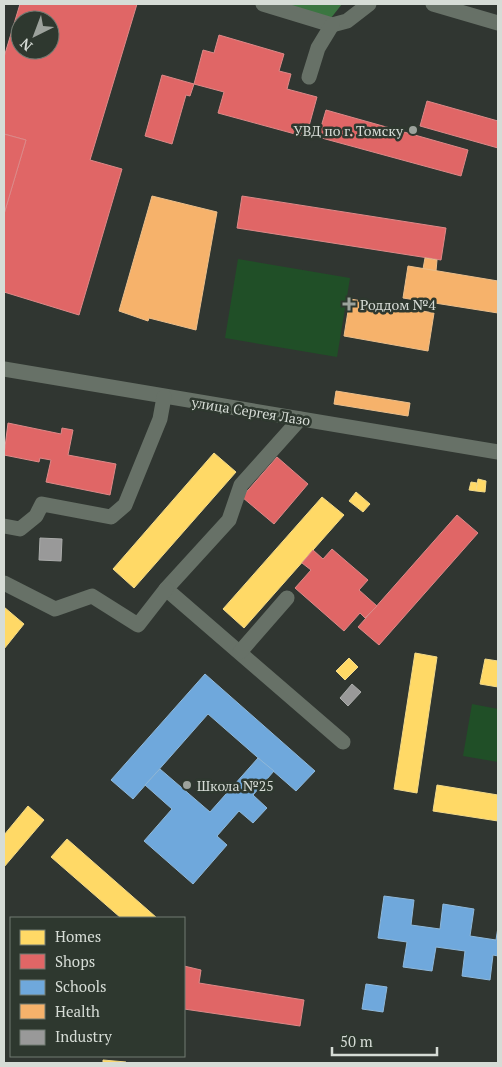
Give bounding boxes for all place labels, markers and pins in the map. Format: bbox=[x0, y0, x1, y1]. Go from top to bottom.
place label: УВД по г. Томску bbox=[293, 121, 404, 140]
marker: УВД по г. Томску bbox=[407, 124, 419, 136]
place label: Роддом №4 bbox=[360, 295, 437, 314]
marker: Роддом №4 bbox=[342, 297, 356, 311]
place label: Школа №25 bbox=[197, 776, 274, 795]
marker: Школа №25 bbox=[181, 779, 193, 791]

